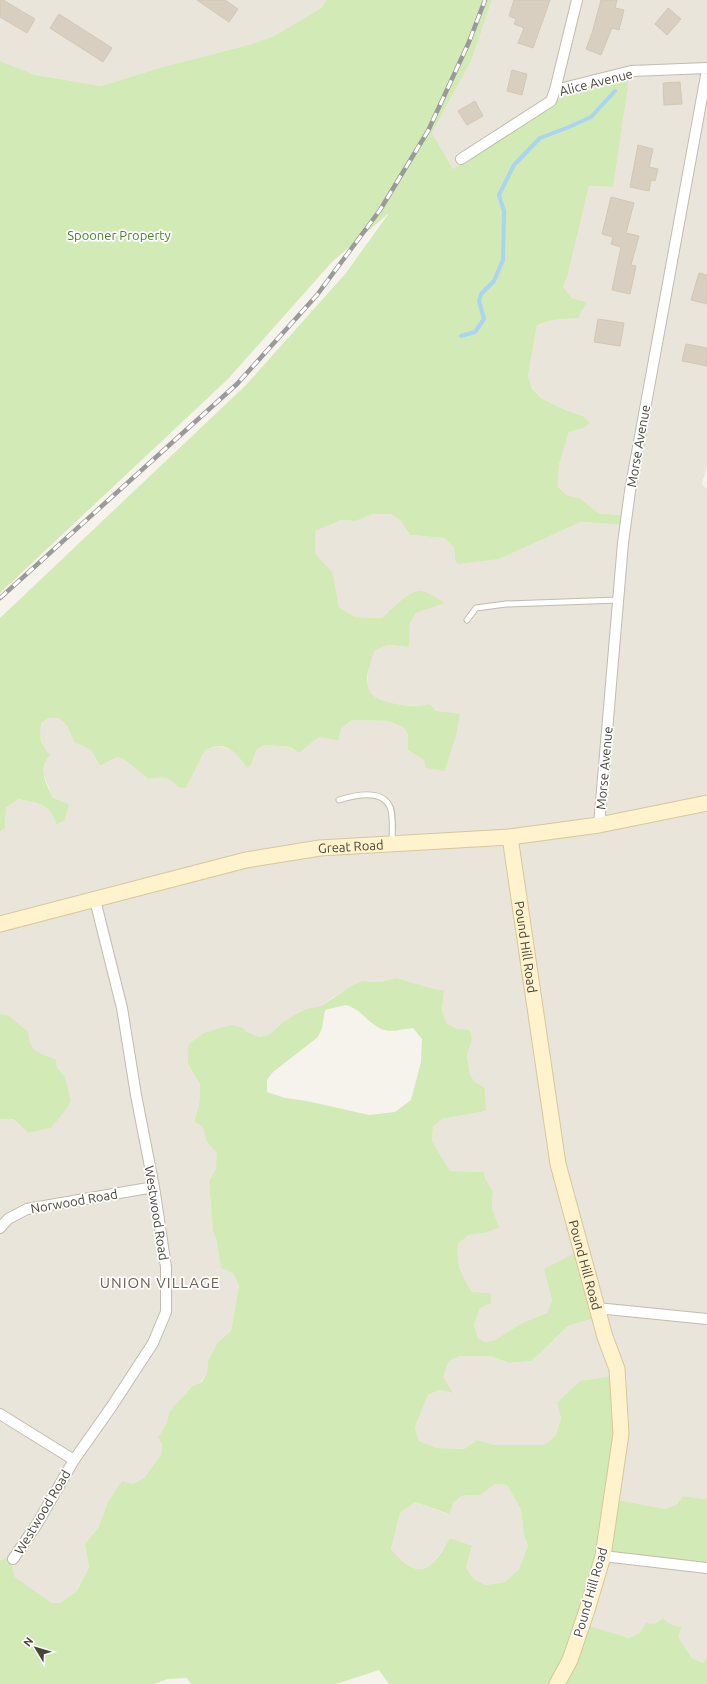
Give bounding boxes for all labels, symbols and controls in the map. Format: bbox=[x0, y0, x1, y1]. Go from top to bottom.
street label: Alice Avenue bbox=[558, 66, 634, 98]
park label: Spooner Property bbox=[67, 228, 171, 242]
street label: Morse Avenue bbox=[624, 404, 652, 488]
street label: Morse Avenue bbox=[593, 726, 615, 810]
street label: Great Road bbox=[318, 837, 384, 855]
street label: Pound Hill Road bbox=[512, 900, 540, 994]
street label: Westwood Road bbox=[143, 1165, 171, 1261]
street label: Norwood Road bbox=[29, 1186, 119, 1216]
street label: Pound Hill Road bbox=[566, 1218, 604, 1311]
district label: UNION VILLAGE bbox=[100, 1274, 220, 1291]
street label: Westwood Road bbox=[11, 1467, 73, 1557]
street label: Pound Hill Road bbox=[571, 1546, 609, 1638]
north arrow bbox=[16, 1628, 56, 1668]
text: N bbox=[21, 1635, 35, 1649]

